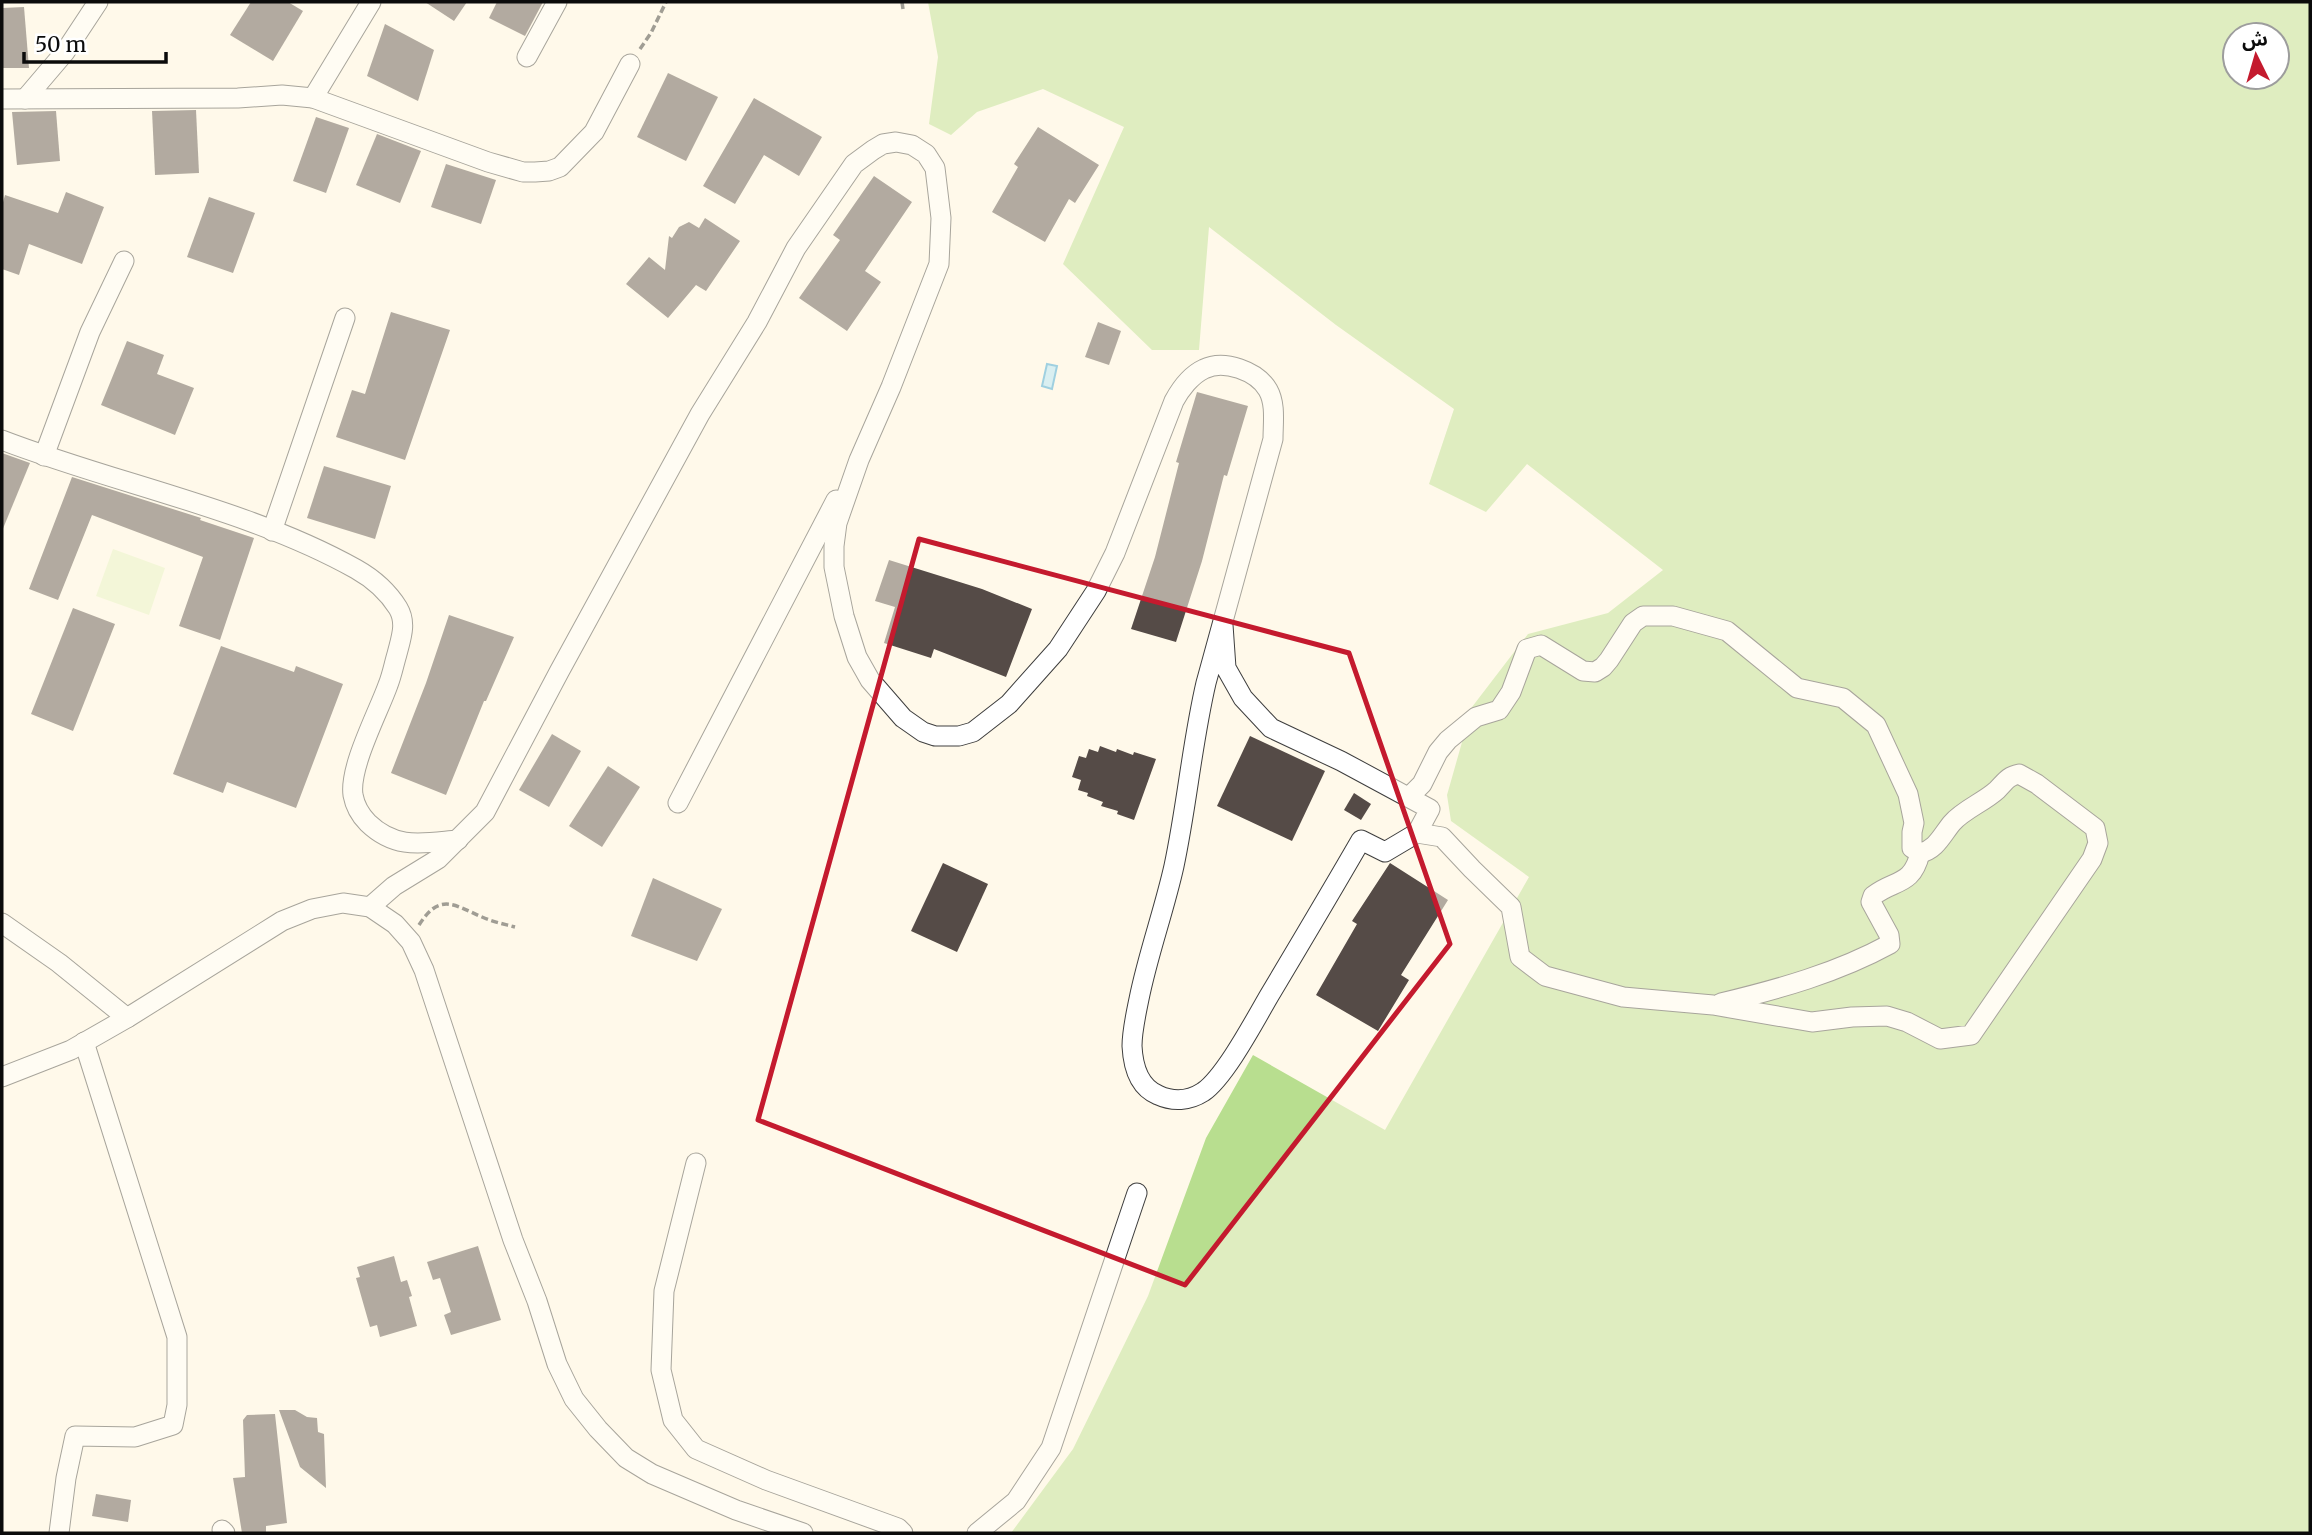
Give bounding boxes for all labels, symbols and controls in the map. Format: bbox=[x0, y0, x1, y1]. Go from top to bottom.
scale bar bbox=[24, 21, 166, 65]
north arrow bbox=[2221, 21, 2291, 91]
text: ش bbox=[2241, 26, 2269, 52]
text: 50 m bbox=[35, 31, 86, 58]

